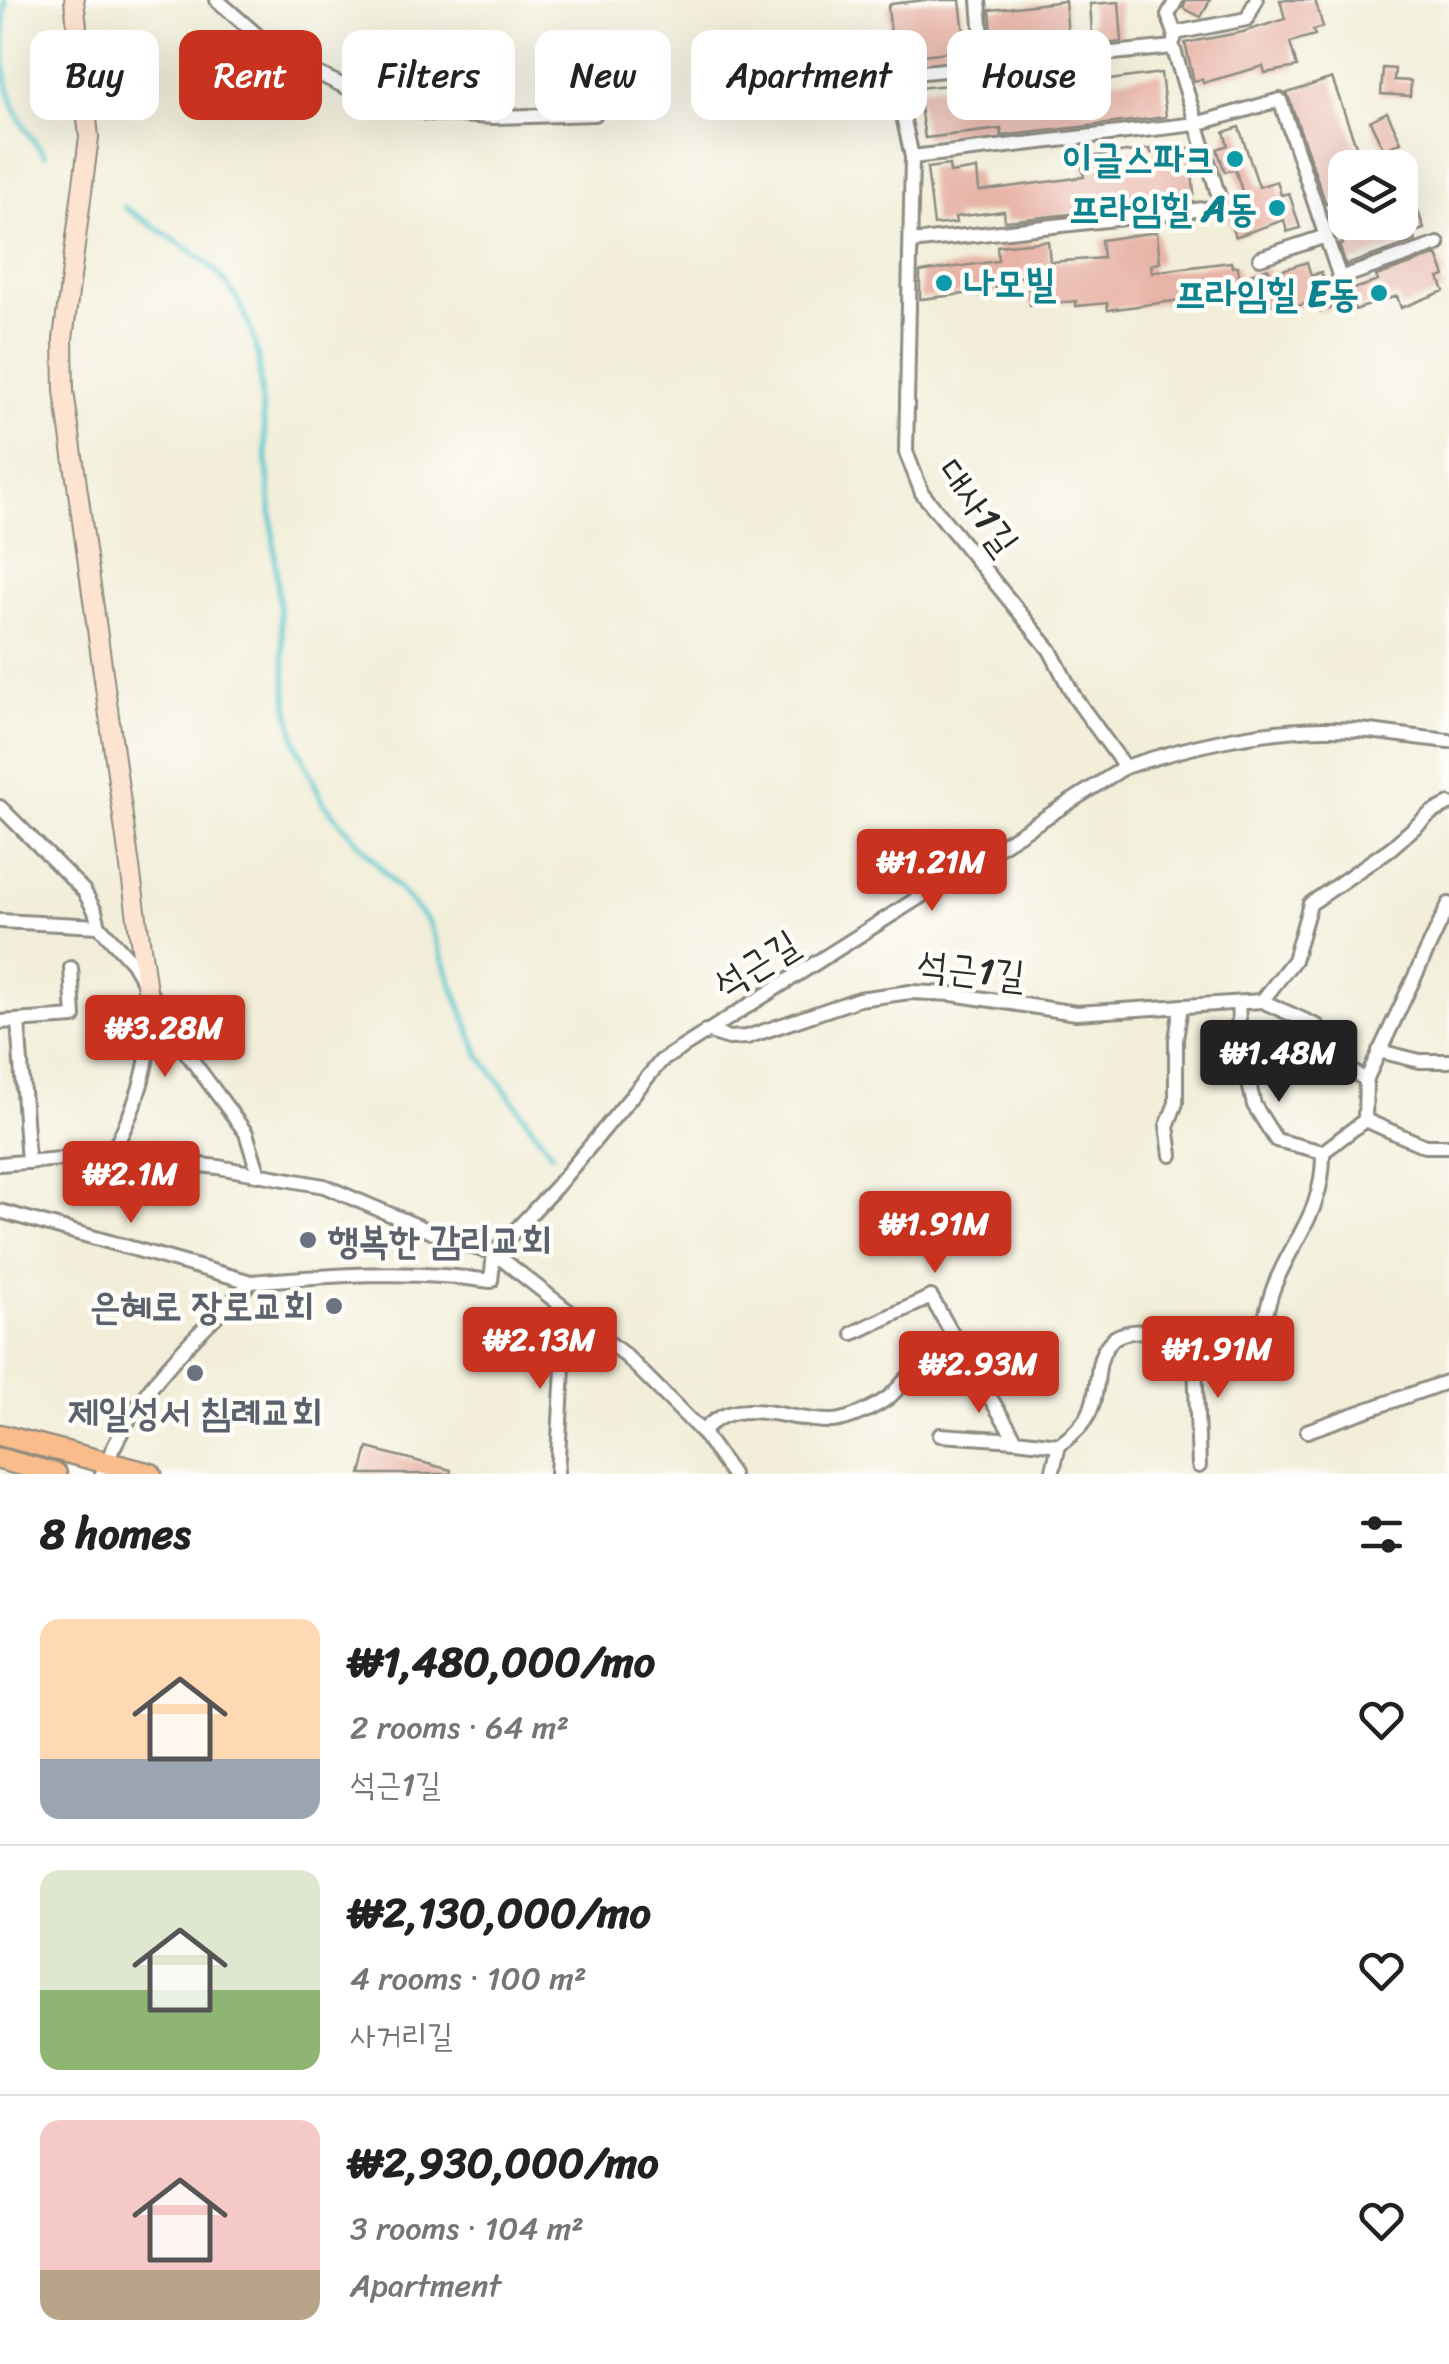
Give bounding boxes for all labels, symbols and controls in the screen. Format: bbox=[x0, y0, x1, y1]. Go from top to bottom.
chip: Buy bbox=[30, 30, 159, 120]
chip: Rent bbox=[179, 30, 322, 120]
chip: Filters bbox=[342, 30, 515, 120]
chip: New bbox=[535, 30, 671, 120]
chip: Apartment bbox=[691, 30, 927, 120]
chip: House bbox=[947, 30, 1111, 120]
place label: 이글스파크 bbox=[1062, 126, 1215, 193]
marker: 이글스파크 bbox=[1224, 148, 1246, 170]
map controls bbox=[1328, 150, 1418, 240]
button: layers bbox=[1328, 150, 1418, 240]
place label: 프라임힐 A동 bbox=[1069, 175, 1257, 242]
marker: 프라임힐 A동 bbox=[1266, 197, 1288, 219]
place label: 나모빌 bbox=[964, 250, 1056, 317]
place label: 프라임힐 E동 bbox=[1175, 260, 1359, 327]
marker: 나모빌 bbox=[933, 272, 955, 294]
marker: 프라임힐 E동 bbox=[1368, 282, 1390, 304]
street label: 대사1길 bbox=[919, 444, 1037, 570]
pin: ₩1.21M bbox=[851, 829, 1013, 914]
text: ₩1.21M bbox=[879, 833, 985, 890]
street label: 석근길 bbox=[699, 911, 813, 1017]
street label: 석근1길 bbox=[914, 931, 1028, 1009]
pin: ₩3.28M bbox=[84, 995, 246, 1080]
text: ₩3.28M bbox=[107, 999, 223, 1056]
pin: ₩1.48M bbox=[1198, 1020, 1360, 1105]
text: ₩1.48M bbox=[1222, 1024, 1336, 1081]
pin: ₩2.1M bbox=[61, 1141, 201, 1226]
text: ₩2.1M bbox=[85, 1145, 177, 1202]
pin: ₩1.91M bbox=[854, 1191, 1016, 1276]
text: ₩1.91M bbox=[881, 1195, 989, 1252]
place label: 행복한 감리교회 bbox=[327, 1207, 552, 1274]
marker: 행복한 감리교회 bbox=[297, 1229, 319, 1251]
place label: 은혜로 장로교회 bbox=[90, 1273, 314, 1340]
marker: 은혜로 장로교회 bbox=[323, 1295, 345, 1317]
pin: ₩2.13M bbox=[459, 1307, 621, 1392]
text: ₩2.13M bbox=[485, 1311, 595, 1368]
pin: ₩1.91M bbox=[1137, 1316, 1299, 1401]
text: ₩1.91M bbox=[1164, 1320, 1272, 1377]
pin: ₩2.93M bbox=[898, 1331, 1060, 1416]
text: ₩2.93M bbox=[921, 1335, 1037, 1392]
marker: 제일성서 침례교회 bbox=[184, 1362, 206, 1384]
place label: 제일성서 침례교회 bbox=[68, 1379, 322, 1446]
text: 8 homes bbox=[40, 1497, 191, 1571]
icon: filters bbox=[1354, 1507, 1409, 1562]
text: ₩1,480,000/mo bbox=[350, 1625, 655, 1699]
icon: home bbox=[120, 1659, 240, 1779]
icon: heart bbox=[1354, 1692, 1409, 1747]
text: 2 rooms · 64 m² bbox=[350, 1699, 569, 1756]
text: 석근1길 bbox=[350, 1756, 441, 1813]
text: ₩2,130,000/mo bbox=[350, 1876, 651, 1950]
icon: home bbox=[120, 1910, 240, 2030]
icon: heart bbox=[1354, 1943, 1409, 1998]
text: 4 rooms · 100 m² bbox=[350, 1950, 587, 2007]
text: 사거리길 bbox=[350, 2007, 453, 2064]
text: ₩2,930,000/mo bbox=[350, 2126, 659, 2200]
icon: home bbox=[120, 2160, 240, 2280]
icon: heart bbox=[1354, 2193, 1409, 2248]
text: 3 rooms · 104 m² bbox=[350, 2200, 584, 2257]
text: Apartment bbox=[350, 2257, 501, 2314]

